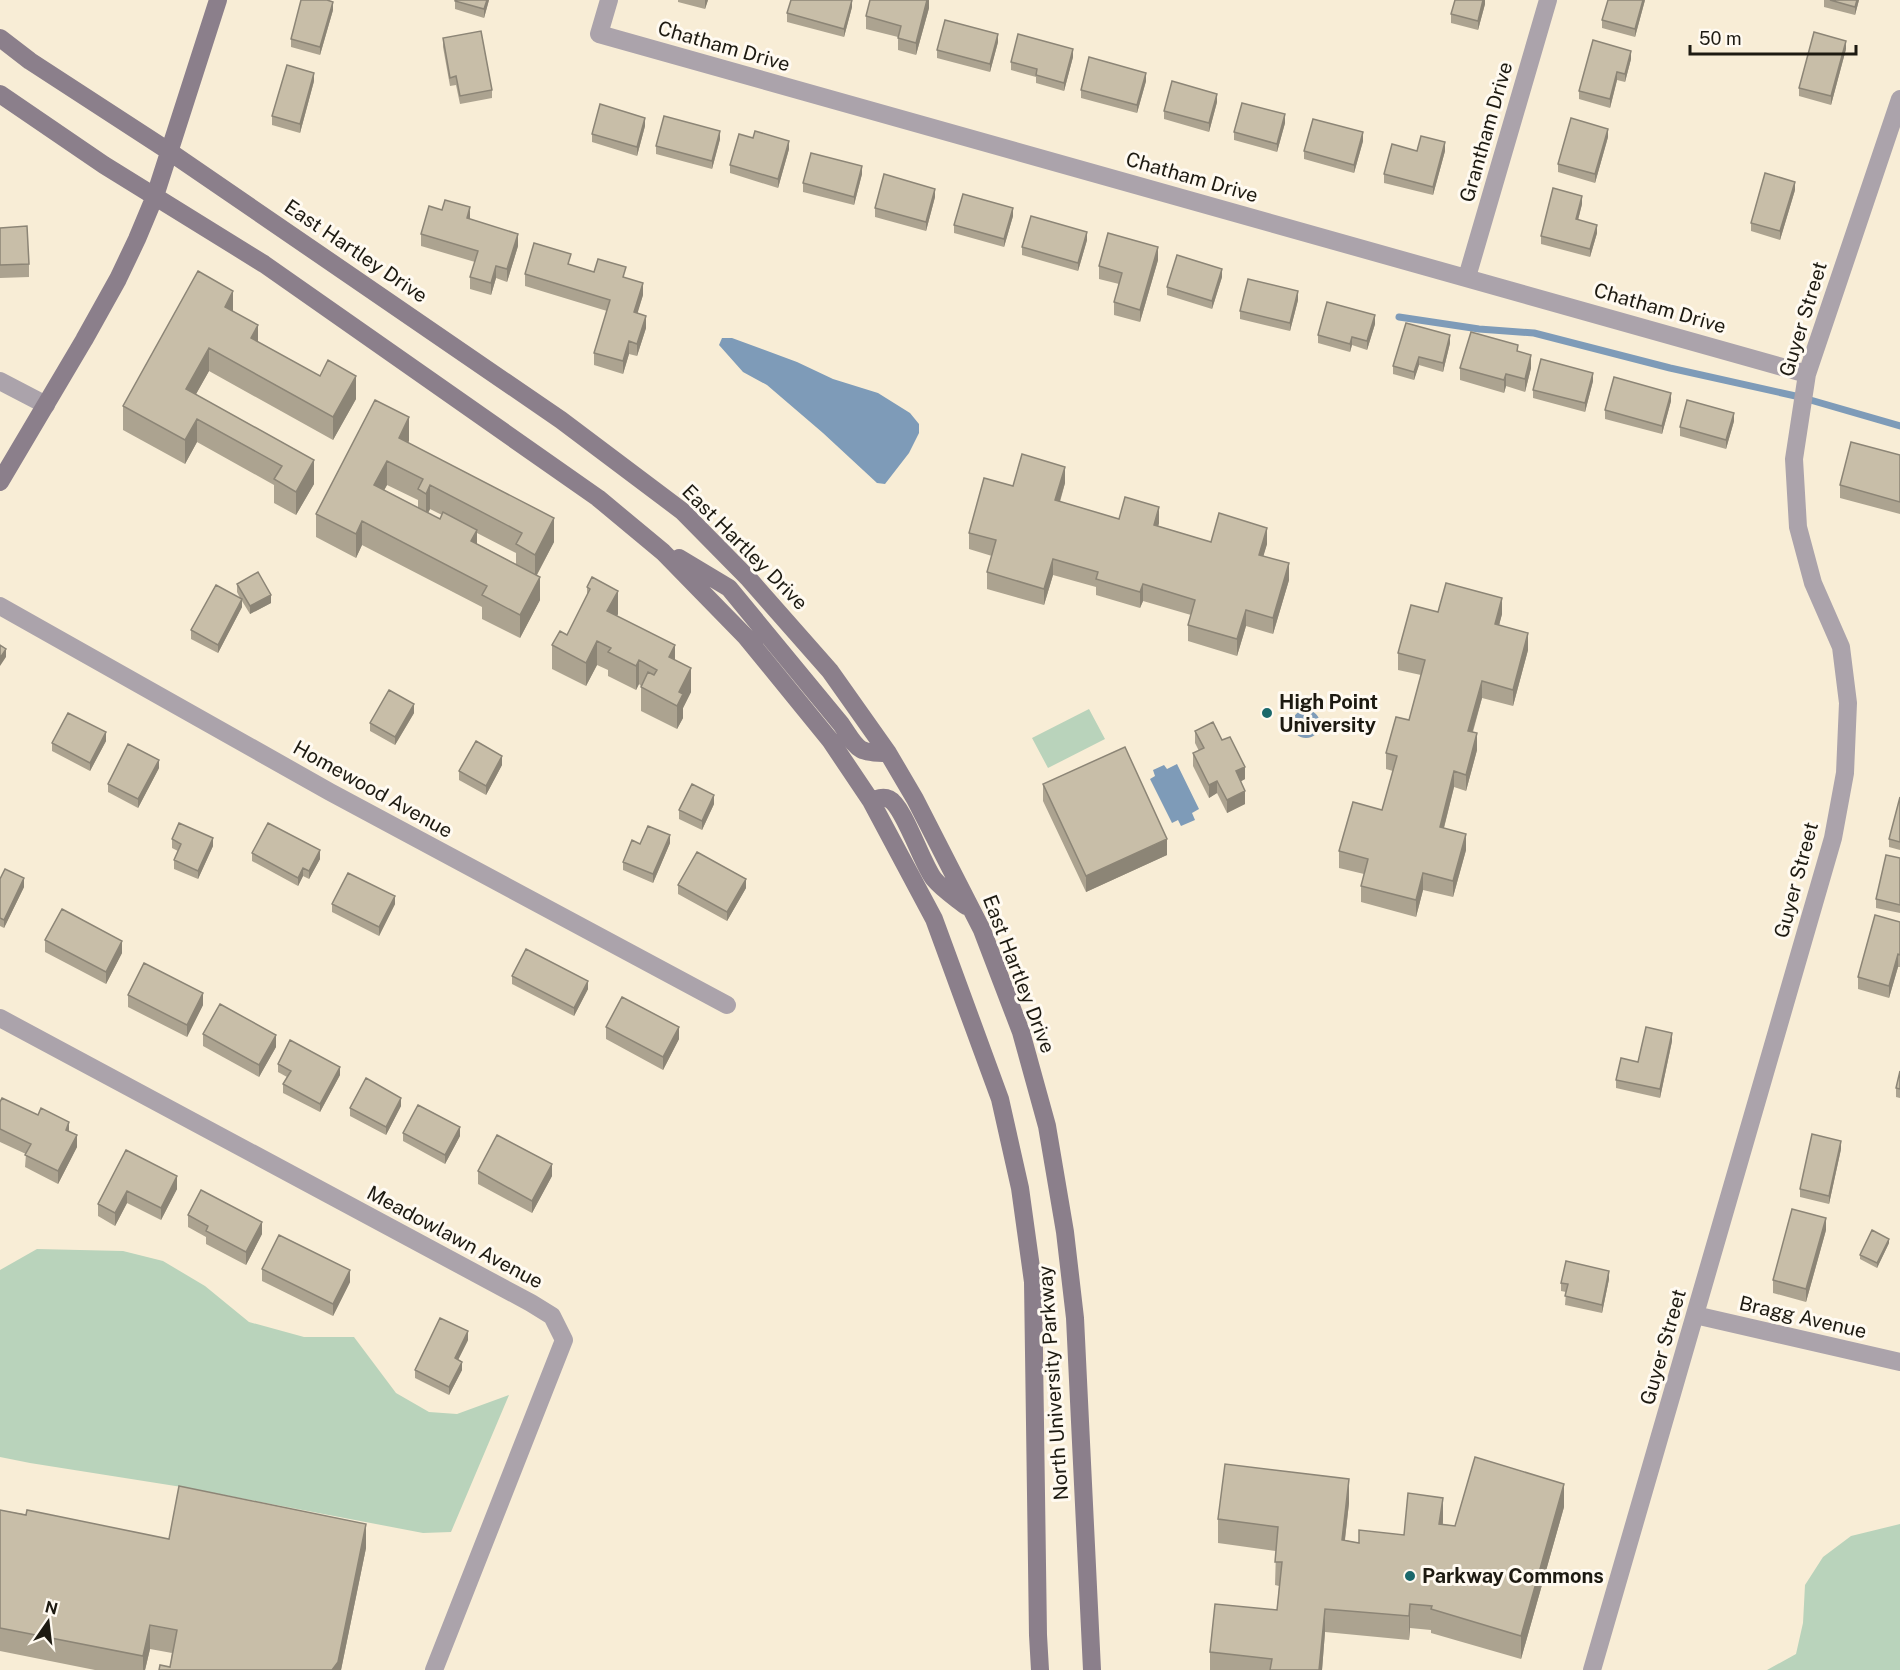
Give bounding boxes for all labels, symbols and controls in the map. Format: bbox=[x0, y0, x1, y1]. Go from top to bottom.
street label: Chatham Drive bbox=[655, 16, 793, 76]
scale bar bbox=[1690, 18, 1856, 56]
text: 50 m bbox=[1699, 28, 1742, 49]
street label: Grantham Drive bbox=[1455, 59, 1517, 205]
street label: Chatham Drive bbox=[1123, 147, 1261, 207]
street label: East Hartley Drive bbox=[280, 194, 432, 308]
street label: Guyer Street bbox=[1774, 258, 1832, 380]
street label: Chatham Drive bbox=[1591, 278, 1729, 338]
street label: East Hartley Drive bbox=[677, 479, 813, 615]
place label: High Point University bbox=[1279, 690, 1378, 737]
marker: High Point University bbox=[1260, 706, 1274, 720]
street label: Homewood Avenue bbox=[289, 735, 457, 843]
street label: Guyer Street bbox=[1769, 819, 1823, 941]
street label: East Hartley Drive bbox=[978, 892, 1060, 1056]
street label: Meadowlawn Avenue bbox=[363, 1180, 547, 1294]
street label: North University Parkway bbox=[1033, 1264, 1073, 1501]
street label: Guyer Street bbox=[1635, 1286, 1691, 1408]
street label: Bragg Avenue bbox=[1737, 1291, 1869, 1343]
place label: Parkway Commons bbox=[1422, 1564, 1604, 1588]
marker: Parkway Commons bbox=[1403, 1569, 1417, 1583]
north arrow bbox=[18, 1592, 78, 1652]
text: N bbox=[43, 1597, 60, 1619]

